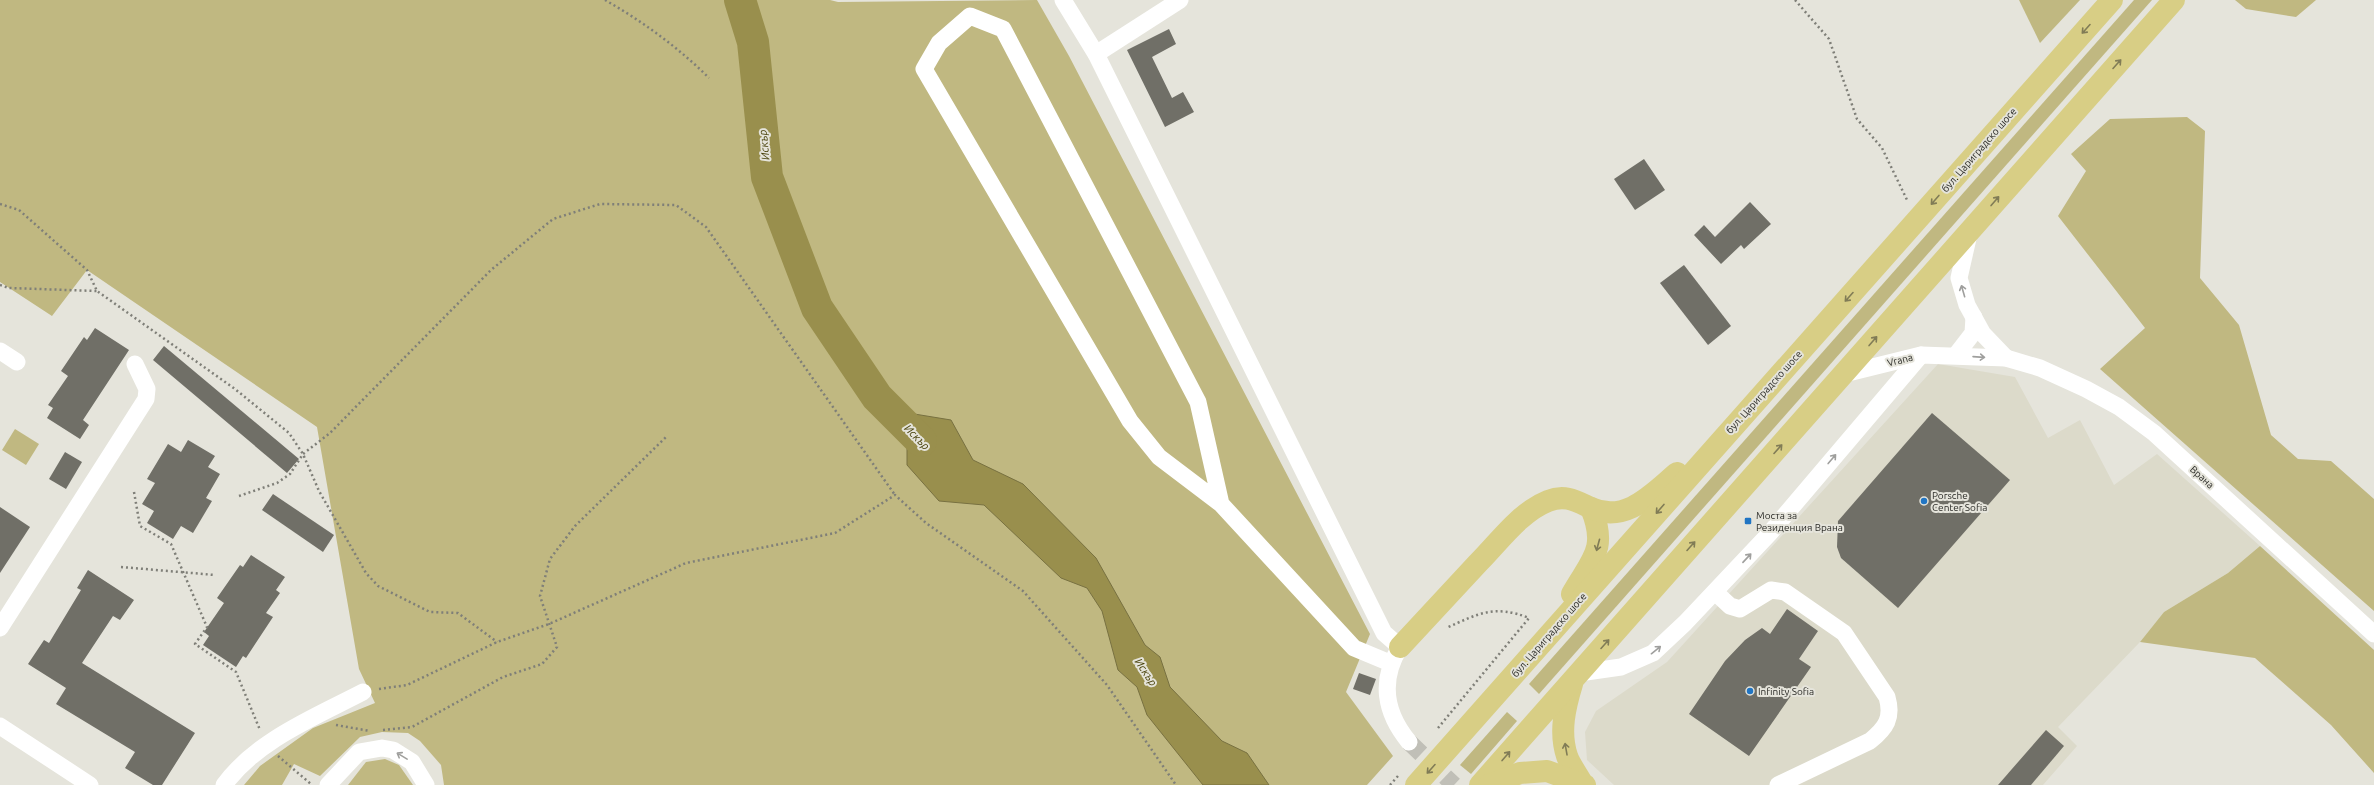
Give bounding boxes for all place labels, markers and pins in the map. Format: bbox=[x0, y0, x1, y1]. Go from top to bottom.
place label: Porsche Center Sofia bbox=[1932, 490, 1987, 513]
marker: Porsche Center Sofia bbox=[1919, 496, 1929, 506]
place label: Моста за Резиденция Врана bbox=[1756, 510, 1843, 533]
marker: Моста за Резиденция Врана bbox=[1743, 516, 1753, 526]
marker: Infinity Sofia bbox=[1745, 686, 1755, 696]
place label: Infinity Sofia bbox=[1758, 686, 1814, 697]

